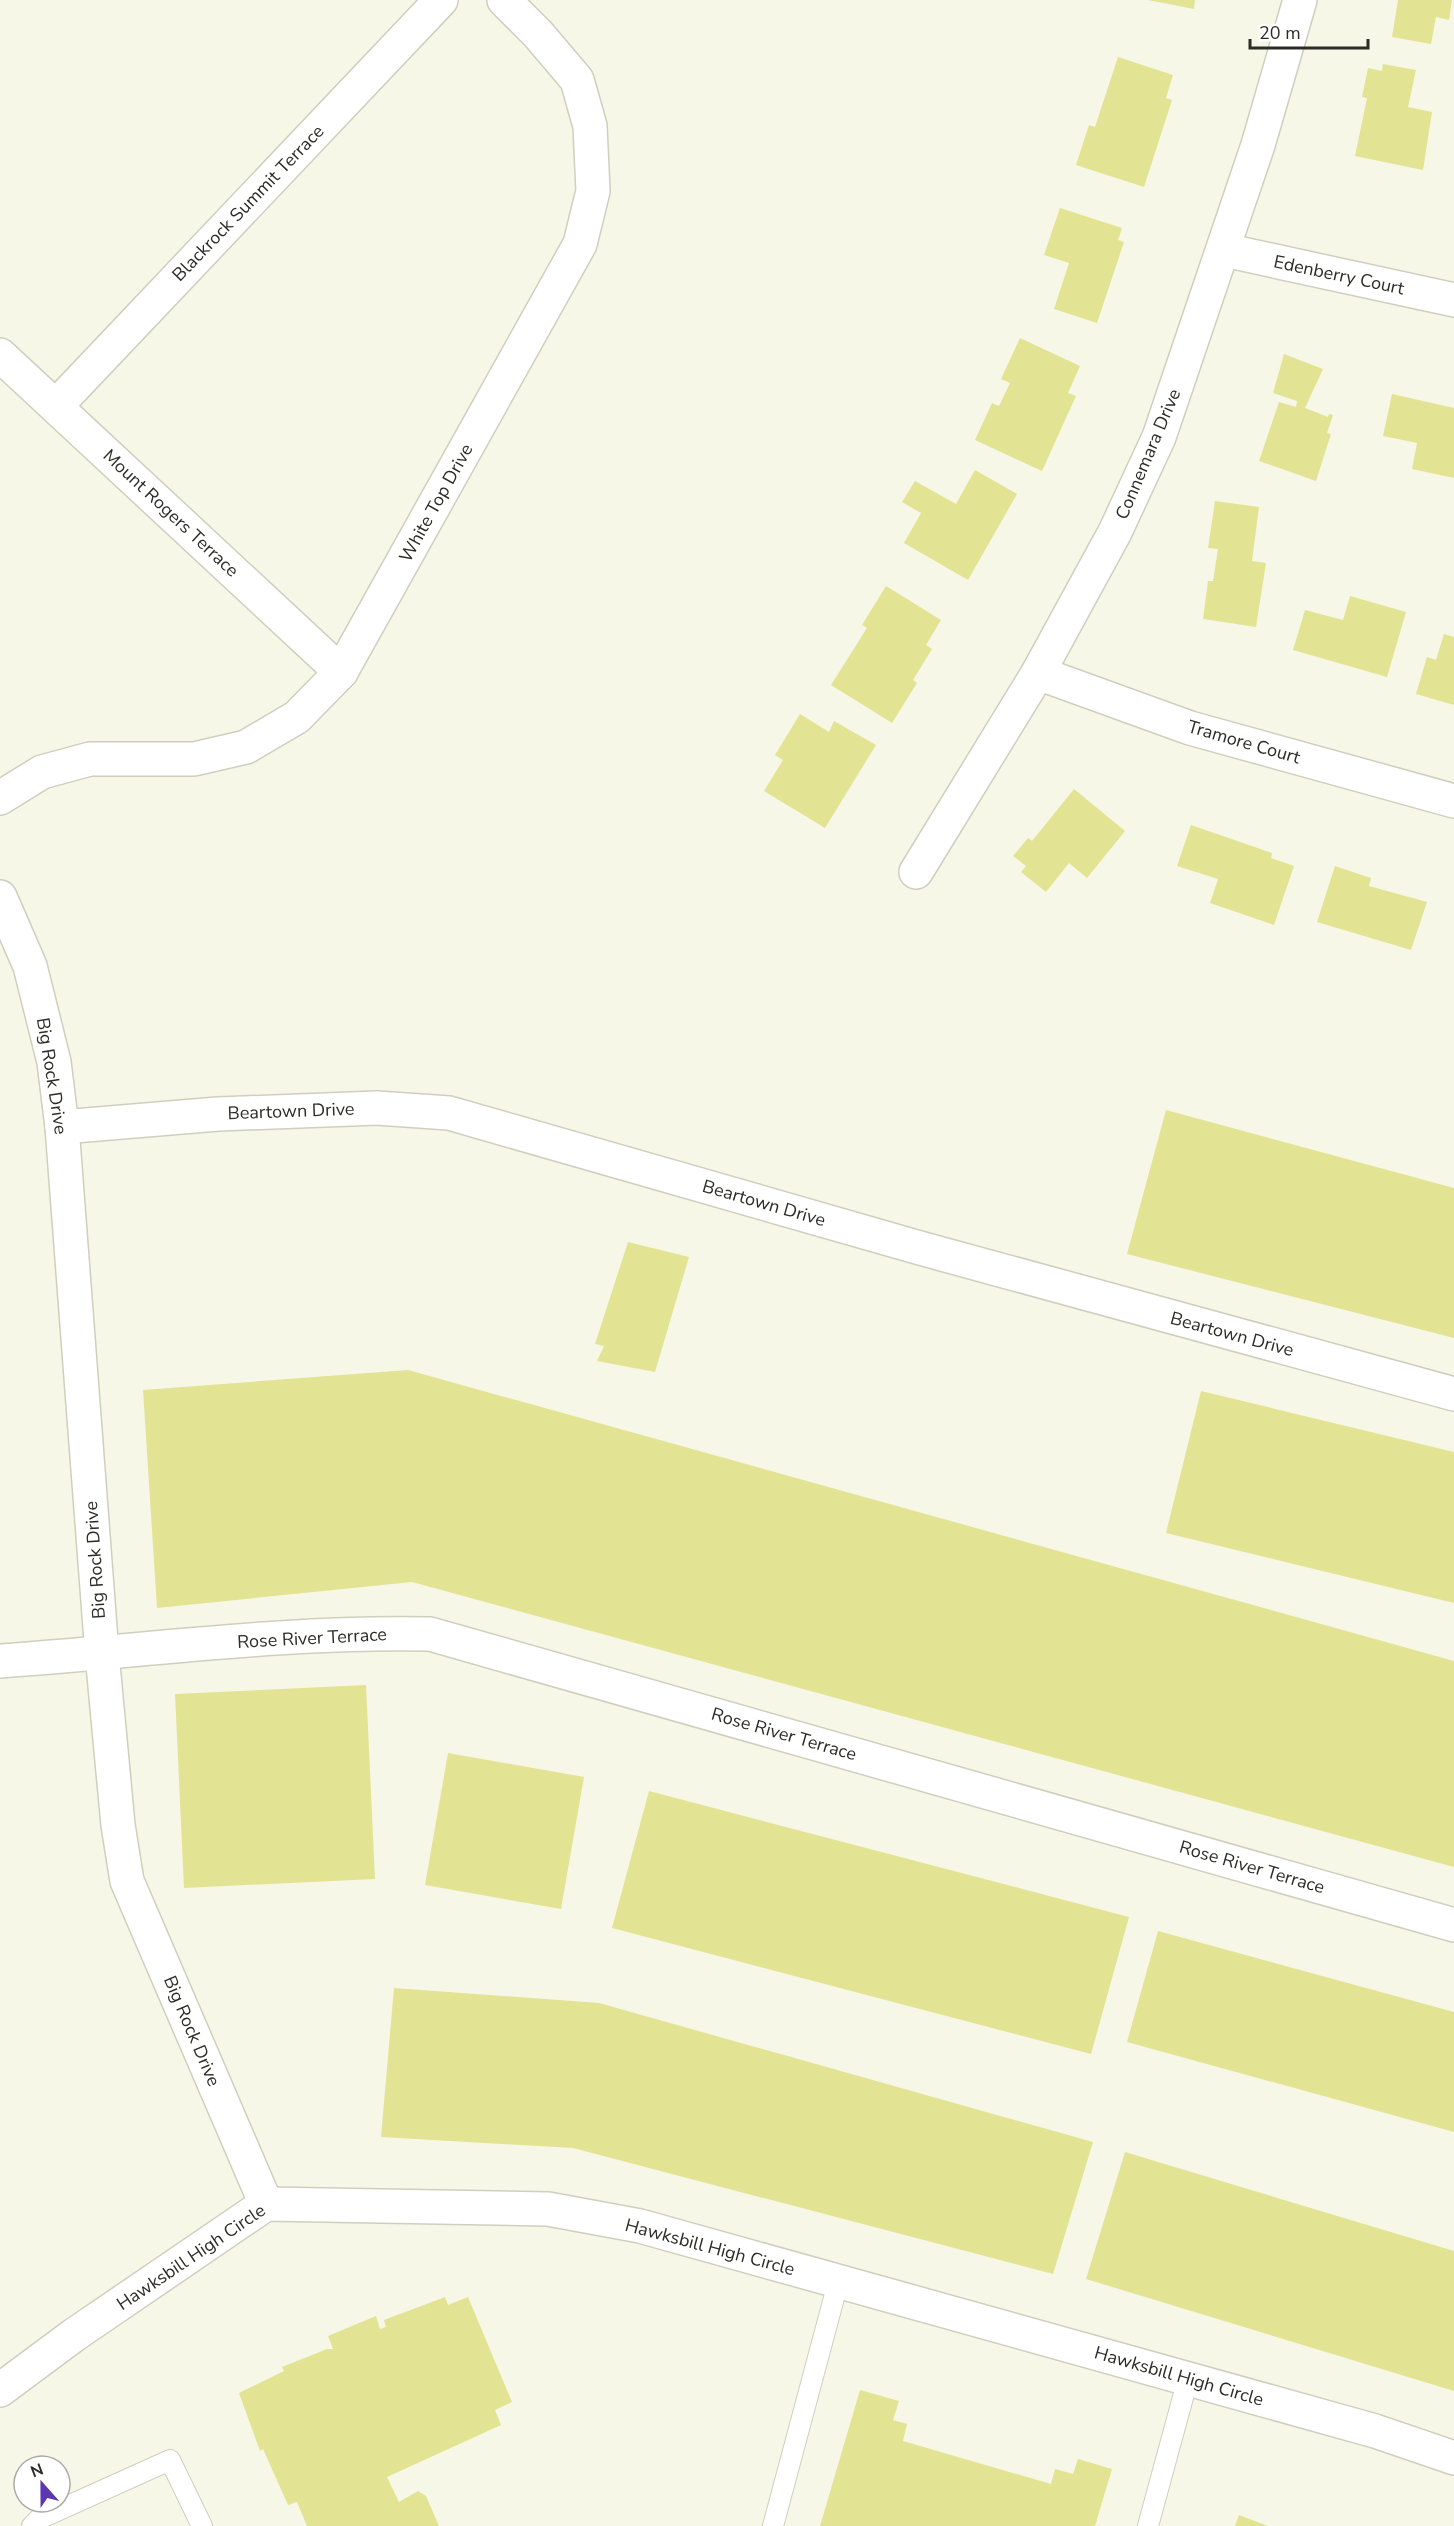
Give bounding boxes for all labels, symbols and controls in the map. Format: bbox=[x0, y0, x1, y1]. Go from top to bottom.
scale bar bbox=[1250, 12, 1368, 50]
text: 20 m bbox=[1259, 21, 1301, 45]
street label: Blackrock Summit Terrace bbox=[167, 120, 329, 286]
street label: Edenberry Court bbox=[1272, 249, 1407, 301]
street label: Connemara Drive bbox=[1110, 385, 1186, 523]
street label: White Top Drive bbox=[394, 439, 478, 567]
street label: Mount Rogers Terrace bbox=[98, 444, 244, 582]
street label: Tramore Court bbox=[1185, 714, 1304, 770]
street label: Big Rock Drive bbox=[31, 1016, 73, 1136]
street label: Beartown Drive bbox=[227, 1097, 355, 1125]
street label: Beartown Drive bbox=[700, 1174, 828, 1232]
street label: Beartown Drive bbox=[1168, 1306, 1296, 1362]
street label: Big Rock Drive bbox=[79, 1500, 111, 1620]
street label: Rose River Terrace bbox=[237, 1622, 387, 1654]
street label: Rose River Terrace bbox=[709, 1702, 859, 1766]
street label: Rose River Terrace bbox=[1177, 1835, 1327, 1899]
street label: Big Rock Drive bbox=[158, 1972, 226, 2090]
street label: Hawksbill High Circle bbox=[112, 2198, 270, 2316]
street label: Hawksbill High Circle bbox=[622, 2213, 798, 2281]
street label: Hawksbill High Circle bbox=[1092, 2340, 1266, 2412]
north arrow bbox=[12, 2454, 72, 2514]
text: N bbox=[27, 2459, 47, 2483]

